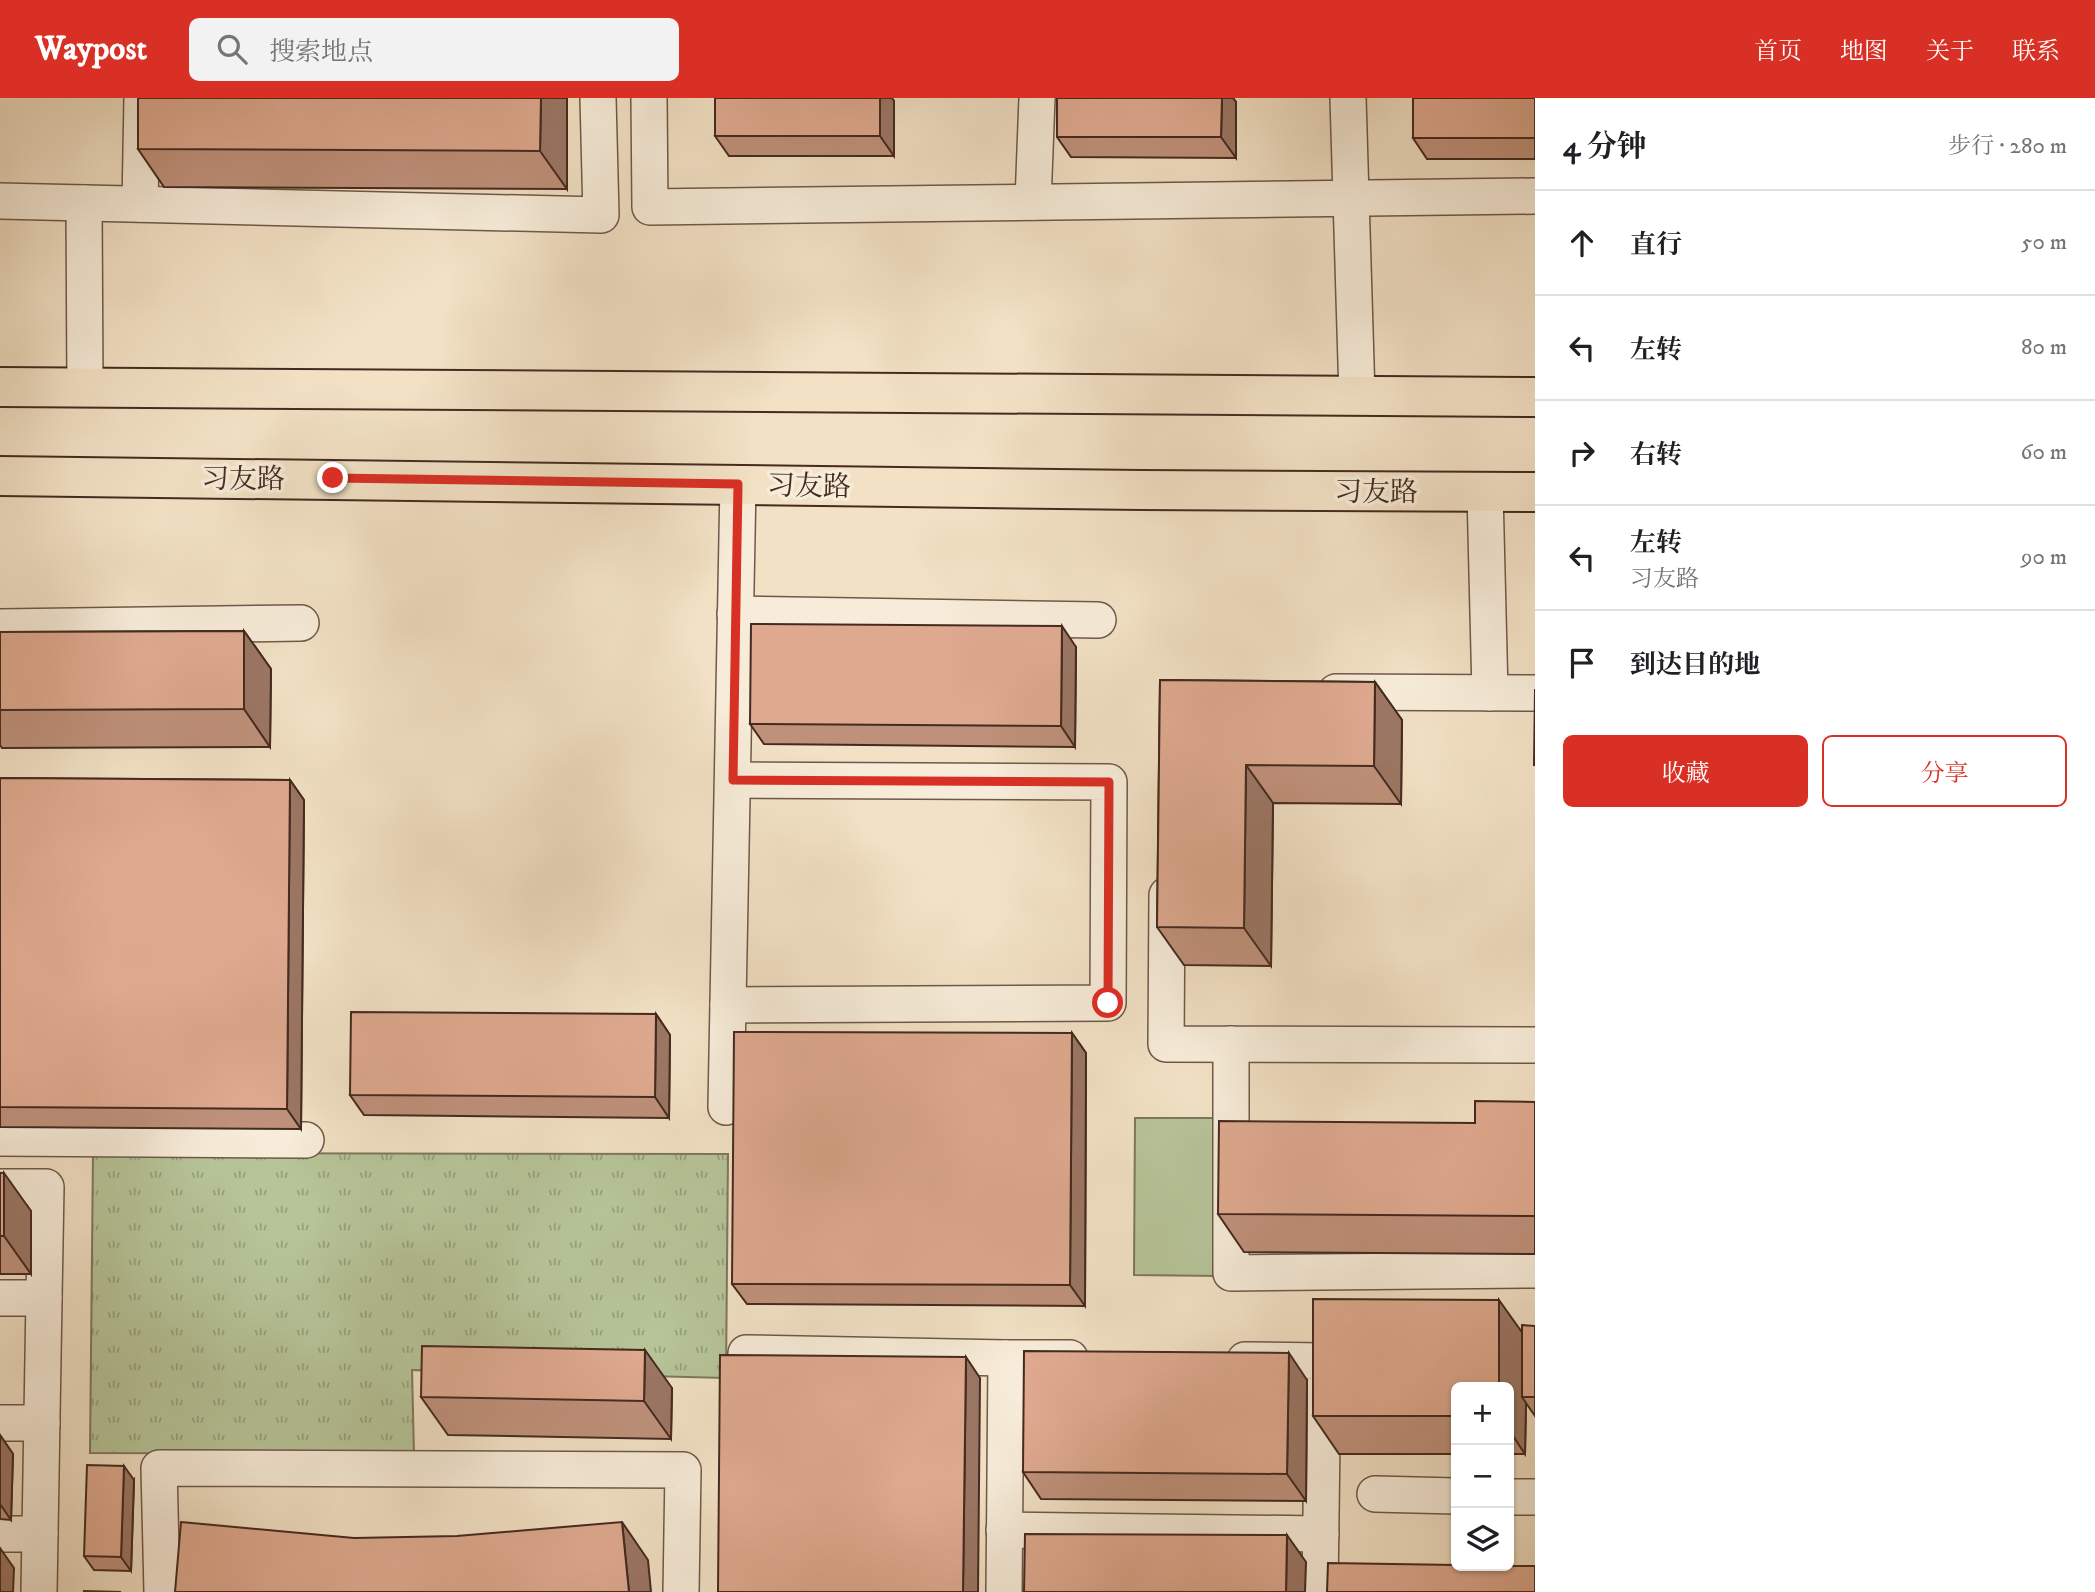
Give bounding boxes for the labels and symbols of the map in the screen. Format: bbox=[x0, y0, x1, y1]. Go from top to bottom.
street label: 习友路 bbox=[201, 462, 285, 497]
route end bbox=[317, 462, 348, 493]
street label: 习友路 bbox=[767, 468, 851, 505]
street label: 习友路 bbox=[1334, 475, 1418, 510]
route start bbox=[1092, 987, 1123, 1018]

